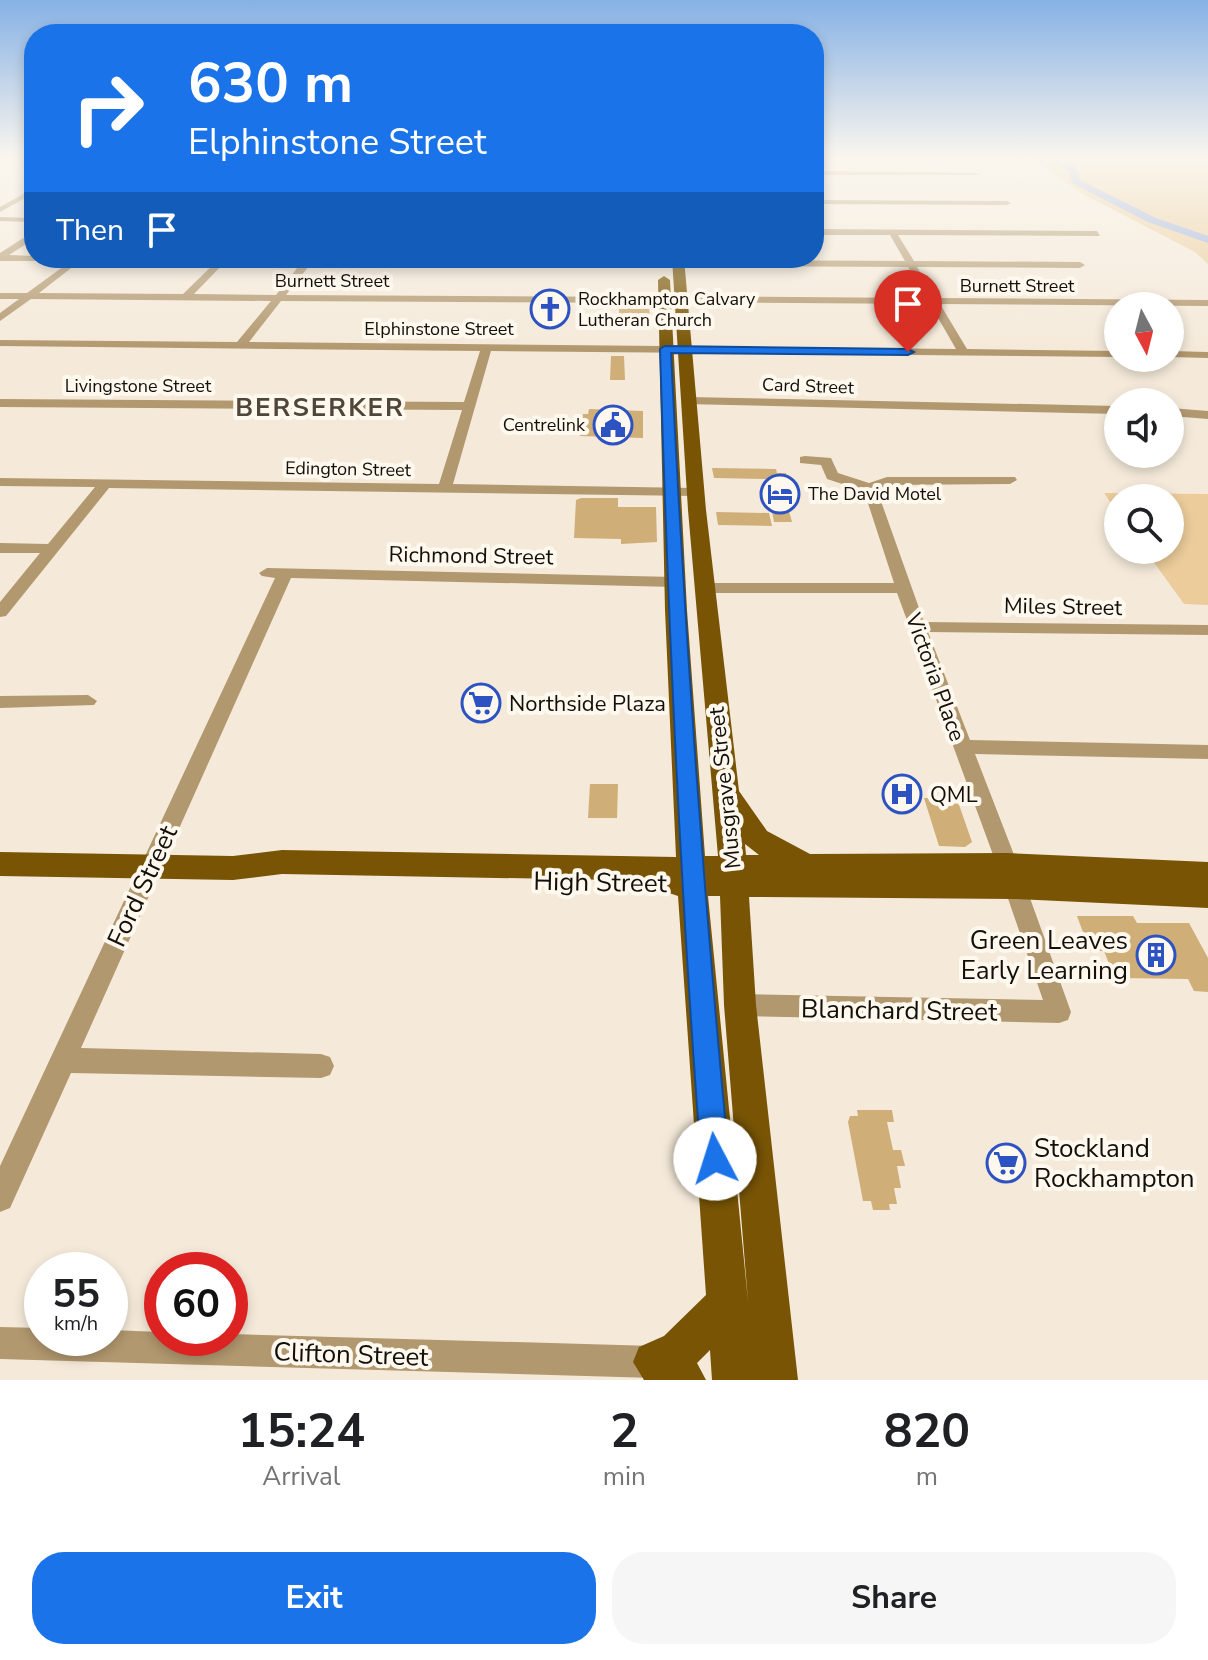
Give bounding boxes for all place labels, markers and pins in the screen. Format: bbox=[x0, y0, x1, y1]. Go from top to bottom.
pin bbox=[874, 270, 942, 352]
place label: Rockhampton Calvary Lutheran Church bbox=[578, 287, 756, 332]
church icon: Rockhampton Calvary Lutheran Church bbox=[529, 288, 571, 330]
public building icon: Centrelink bbox=[592, 404, 634, 446]
place label: Centrelink bbox=[503, 413, 586, 437]
hotel icon: The David Motel bbox=[759, 473, 801, 515]
place label: The David Motel bbox=[808, 482, 942, 506]
supermarket icon: Northside Plaza bbox=[460, 682, 502, 724]
place label: Northside Plaza bbox=[509, 689, 666, 719]
hospital icon: QML bbox=[881, 773, 923, 815]
place label: QML bbox=[930, 780, 978, 810]
place label: Green Leaves Early Learning bbox=[961, 923, 1128, 988]
building icon: Green Leaves Early Learning bbox=[1135, 934, 1177, 976]
place label: Stockland Rockhampton bbox=[1034, 1131, 1195, 1196]
supermarket icon: Stockland Rockhampton bbox=[985, 1142, 1027, 1184]

